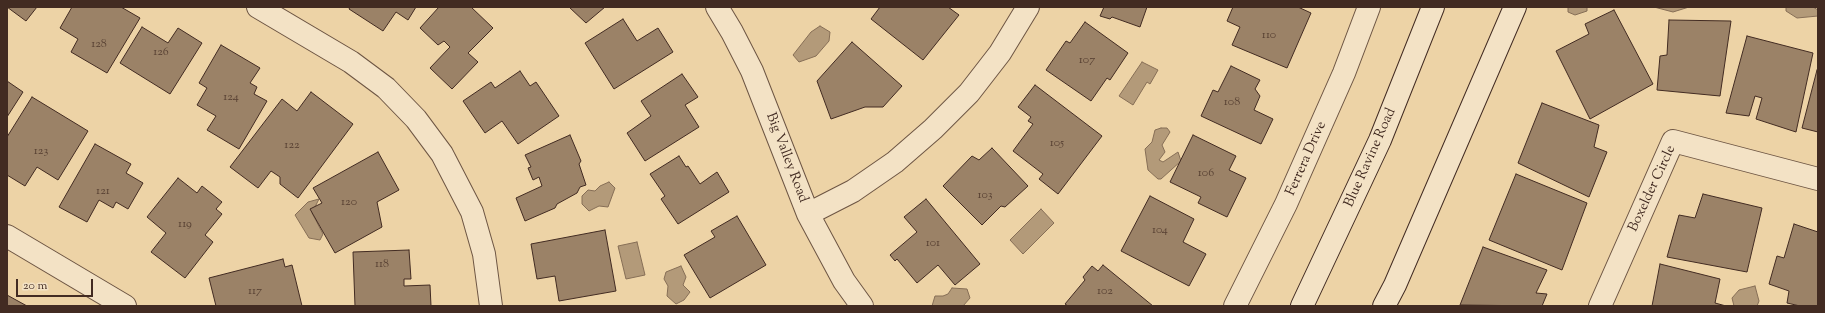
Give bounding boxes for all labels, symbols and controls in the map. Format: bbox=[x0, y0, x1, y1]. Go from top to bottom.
house number: 110 bbox=[1262, 29, 1276, 43]
house number: 128 bbox=[91, 38, 107, 52]
house number: 126 bbox=[153, 46, 169, 60]
house number: 107 bbox=[1079, 54, 1095, 68]
house number: 124 bbox=[223, 91, 239, 105]
house number: 108 bbox=[1224, 96, 1240, 110]
street label: Blue Ravine Road bbox=[1342, 106, 1400, 210]
street label: Big Valley Road bbox=[761, 111, 811, 205]
street label: Ferrera Drive bbox=[1283, 119, 1331, 199]
house number: 105 bbox=[1050, 137, 1064, 151]
house number: 122 bbox=[284, 139, 300, 153]
street label: Boxelder Circle bbox=[1626, 143, 1680, 235]
house number: 123 bbox=[34, 145, 48, 159]
house number: 106 bbox=[1198, 167, 1214, 181]
house number: 121 bbox=[96, 185, 110, 199]
house number: 103 bbox=[977, 189, 993, 203]
house number: 120 bbox=[341, 196, 357, 210]
house number: 119 bbox=[178, 218, 192, 232]
house number: 104 bbox=[1152, 224, 1168, 238]
house number: 101 bbox=[926, 237, 940, 251]
house number: 118 bbox=[375, 258, 389, 272]
scale bar bbox=[18, 271, 95, 297]
text: 20 m bbox=[23, 277, 47, 295]
house number: 117 bbox=[248, 285, 262, 299]
house number: 102 bbox=[1097, 285, 1113, 299]

